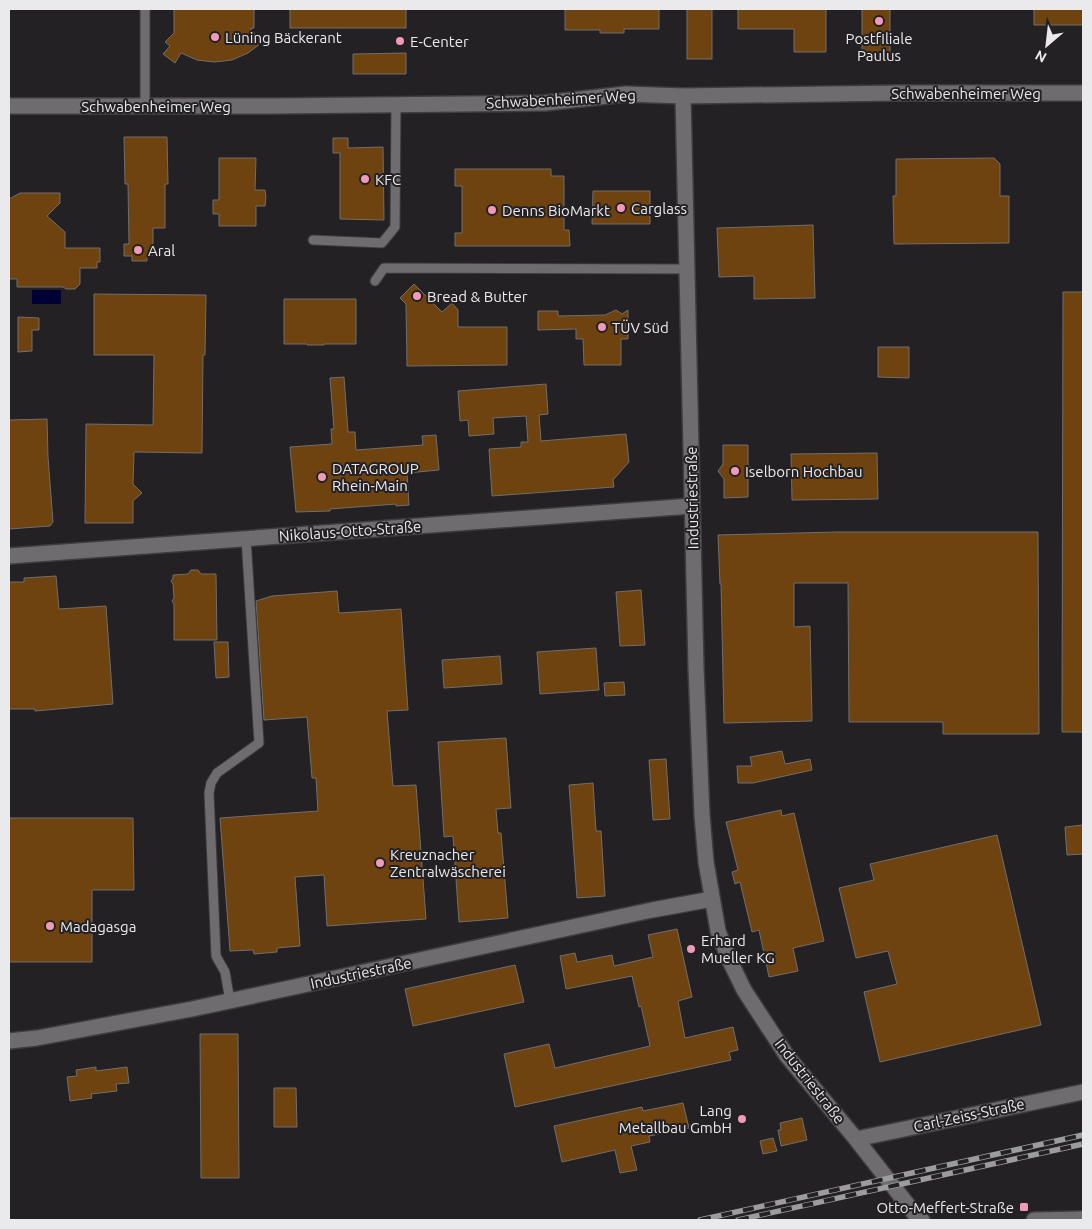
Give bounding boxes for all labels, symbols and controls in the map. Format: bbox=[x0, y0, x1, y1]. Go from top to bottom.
marker: Postfiliale Paulus bbox=[873, 15, 885, 27]
north arrow bbox=[1022, 20, 1072, 70]
place label: Lüning Bäckerant bbox=[225, 29, 342, 46]
place label: Postfiliale Paulus bbox=[846, 30, 912, 64]
marker: Lüning Bäckerant bbox=[209, 31, 221, 43]
place label: E-Center bbox=[410, 33, 469, 50]
marker: E-Center bbox=[394, 35, 406, 47]
text: N bbox=[1033, 47, 1049, 66]
street label: Schwabenheimer Weg bbox=[891, 85, 1041, 102]
street label: Schwabenheimer Weg bbox=[486, 87, 636, 111]
street label: Schwabenheimer Weg bbox=[81, 98, 231, 115]
place label: KFC bbox=[375, 171, 401, 188]
marker: KFC bbox=[359, 173, 371, 185]
place label: Carglass bbox=[631, 200, 687, 217]
place label: Denns BioMarkt bbox=[502, 202, 610, 219]
marker: Carglass bbox=[615, 202, 627, 214]
marker: Denns BioMarkt bbox=[486, 204, 498, 216]
place label: Aral bbox=[148, 242, 175, 259]
marker: Aral bbox=[132, 244, 144, 256]
place label: Bread & Butter bbox=[427, 288, 528, 305]
marker: Bread & Butter bbox=[411, 290, 423, 302]
place label: TÜV Süd bbox=[612, 319, 669, 336]
marker: TÜV Süd bbox=[596, 321, 608, 333]
street label: Industriestraße bbox=[683, 446, 701, 550]
place label: DATAGROUP Rhein-Main bbox=[332, 460, 419, 494]
place label: Iselborn Hochbau bbox=[745, 463, 863, 480]
marker: Iselborn Hochbau bbox=[729, 465, 741, 477]
marker: DATAGROUP Rhein-Main bbox=[316, 471, 328, 483]
street label: Nikolaus-Otto-Straße bbox=[278, 518, 422, 544]
place label: Kreuznacher Zentralwäscherei bbox=[390, 846, 506, 880]
marker: Kreuznacher Zentralwäscherei bbox=[374, 857, 386, 869]
place label: Madagasga bbox=[60, 918, 136, 935]
marker: Madagasga bbox=[44, 920, 56, 932]
place label: Erhard Mueller KG bbox=[701, 932, 775, 966]
marker: Erhard Mueller KG bbox=[685, 943, 697, 955]
street label: Industriestraße bbox=[309, 954, 413, 992]
street label: Industriestraße bbox=[772, 1035, 848, 1127]
street label: Carl-Zeiss-Straße bbox=[912, 1095, 1026, 1135]
place label: Lang Metallbau GmbH bbox=[619, 1102, 732, 1136]
marker: Lang Metallbau GmbH bbox=[736, 1113, 748, 1125]
place label: Otto-Meffert-Straße bbox=[876, 1199, 1014, 1216]
marker: Otto-Meffert-Straße bbox=[1018, 1201, 1030, 1213]

